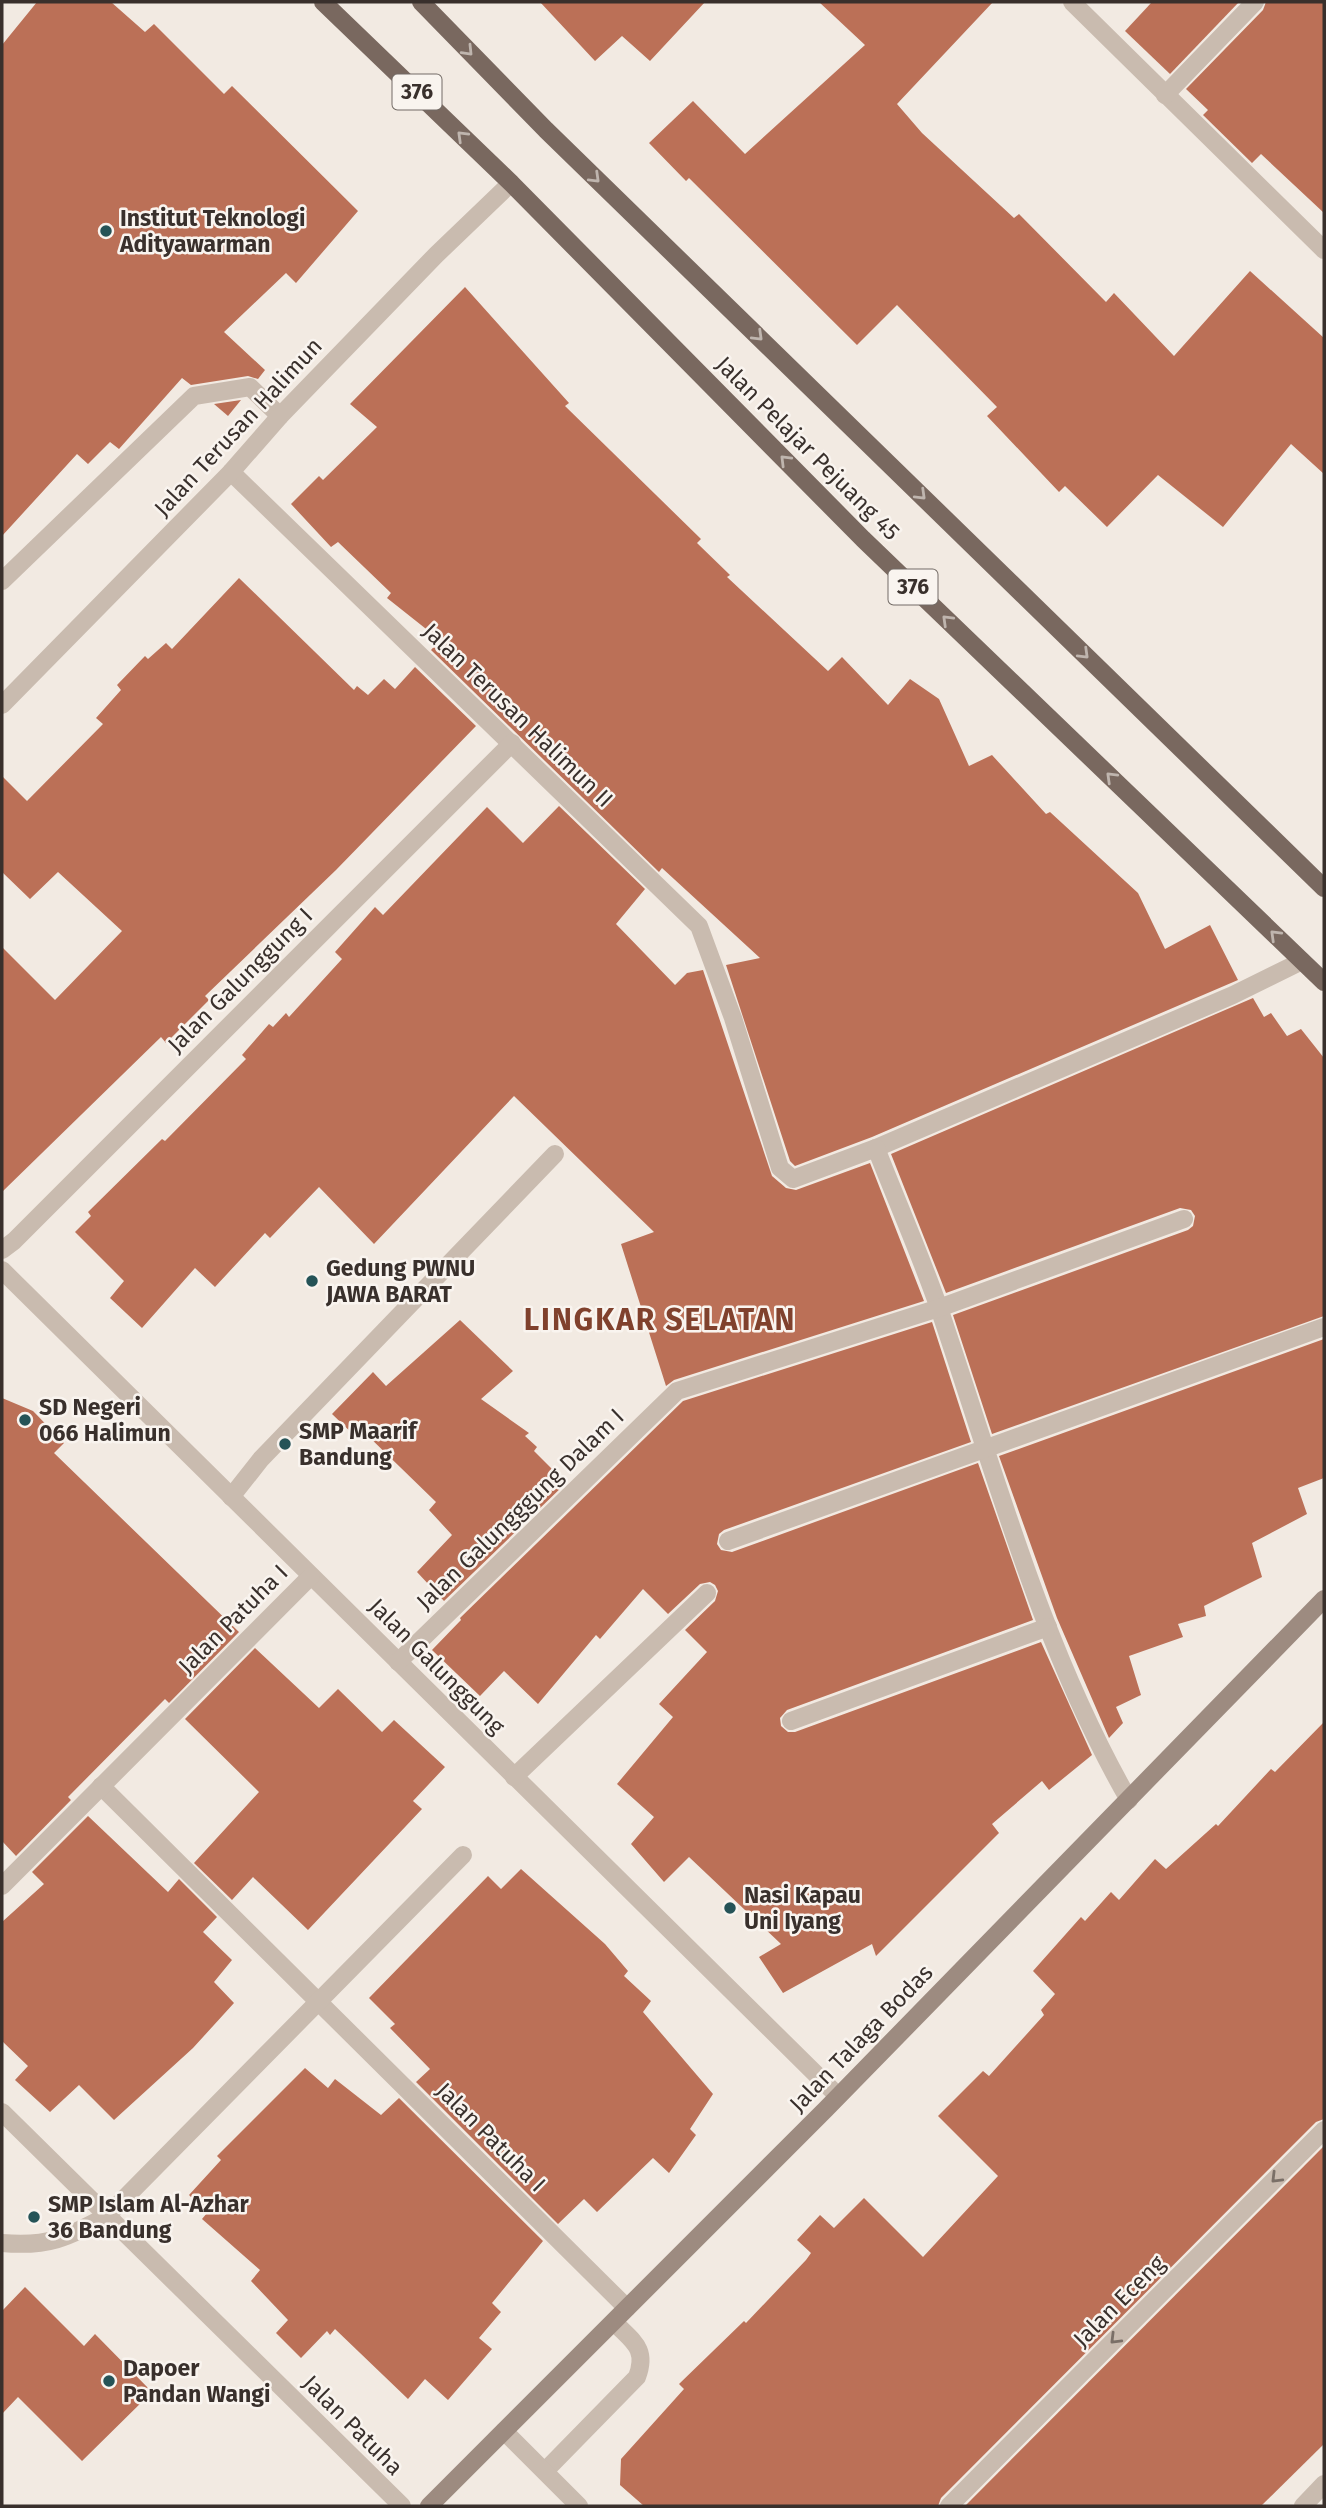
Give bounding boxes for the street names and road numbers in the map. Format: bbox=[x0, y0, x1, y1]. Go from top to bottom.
road number: 376 bbox=[392, 74, 442, 110]
street label: Jalan Terusan Halimun bbox=[148, 332, 328, 522]
street label: Jalan Pelajar Pejuang 45 bbox=[710, 350, 906, 546]
road number: 376 bbox=[888, 570, 937, 604]
street label: Jalan Terusan Halimun II bbox=[417, 617, 619, 813]
street label: Jalan Galunggung I bbox=[162, 902, 318, 1058]
street label: Jalan Galungggung Dalam I bbox=[410, 1403, 630, 1615]
street label: Jalan Patuha I bbox=[172, 1558, 294, 1680]
street label: Jalan Galunggung bbox=[363, 1592, 511, 1740]
street label: Jalan Talaga Bodas bbox=[783, 1958, 939, 2118]
street label: Jalan Patuha I bbox=[430, 2076, 552, 2198]
street label: Jalan Eceng bbox=[1067, 2249, 1171, 2353]
street label: Jalan Patuha bbox=[297, 2369, 409, 2481]

